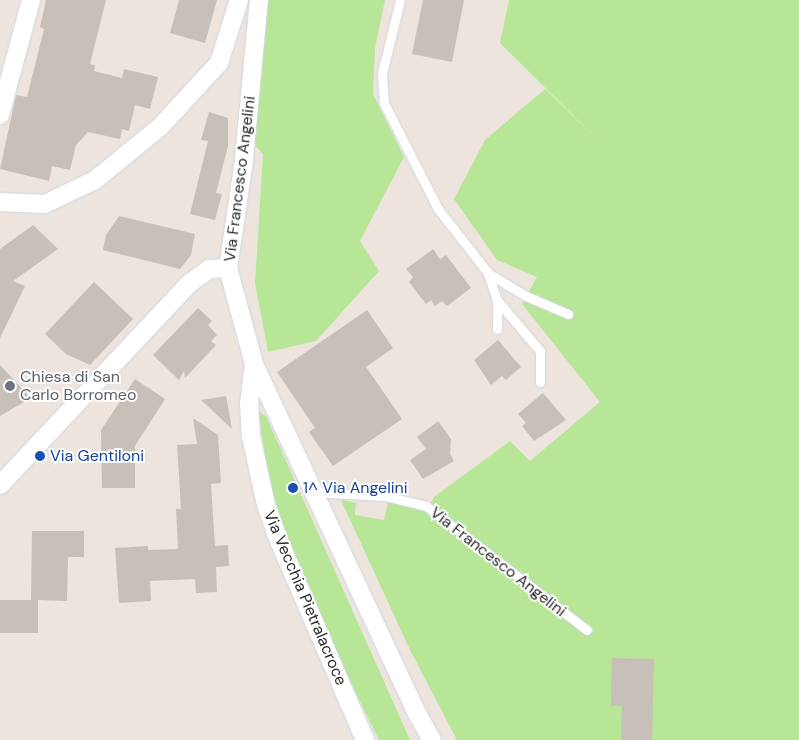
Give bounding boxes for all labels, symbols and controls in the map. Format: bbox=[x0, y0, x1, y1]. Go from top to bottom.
street label: Via Francesco Angelini bbox=[220, 95, 260, 263]
place label: Chiesa di San Carlo Borromeo bbox=[20, 367, 136, 405]
marker: Chiesa di San Carlo Borromeo bbox=[4, 380, 16, 392]
place label: Via Gentiloni bbox=[50, 446, 144, 466]
marker: Via Gentiloni bbox=[34, 450, 46, 462]
place label: 1^ Via Angelini bbox=[303, 478, 408, 498]
marker: 1^ Via Angelini bbox=[287, 482, 299, 494]
street label: Via Francesco Angelini bbox=[426, 503, 570, 621]
street label: Via Vecchia Pietralacroce bbox=[259, 508, 351, 688]

